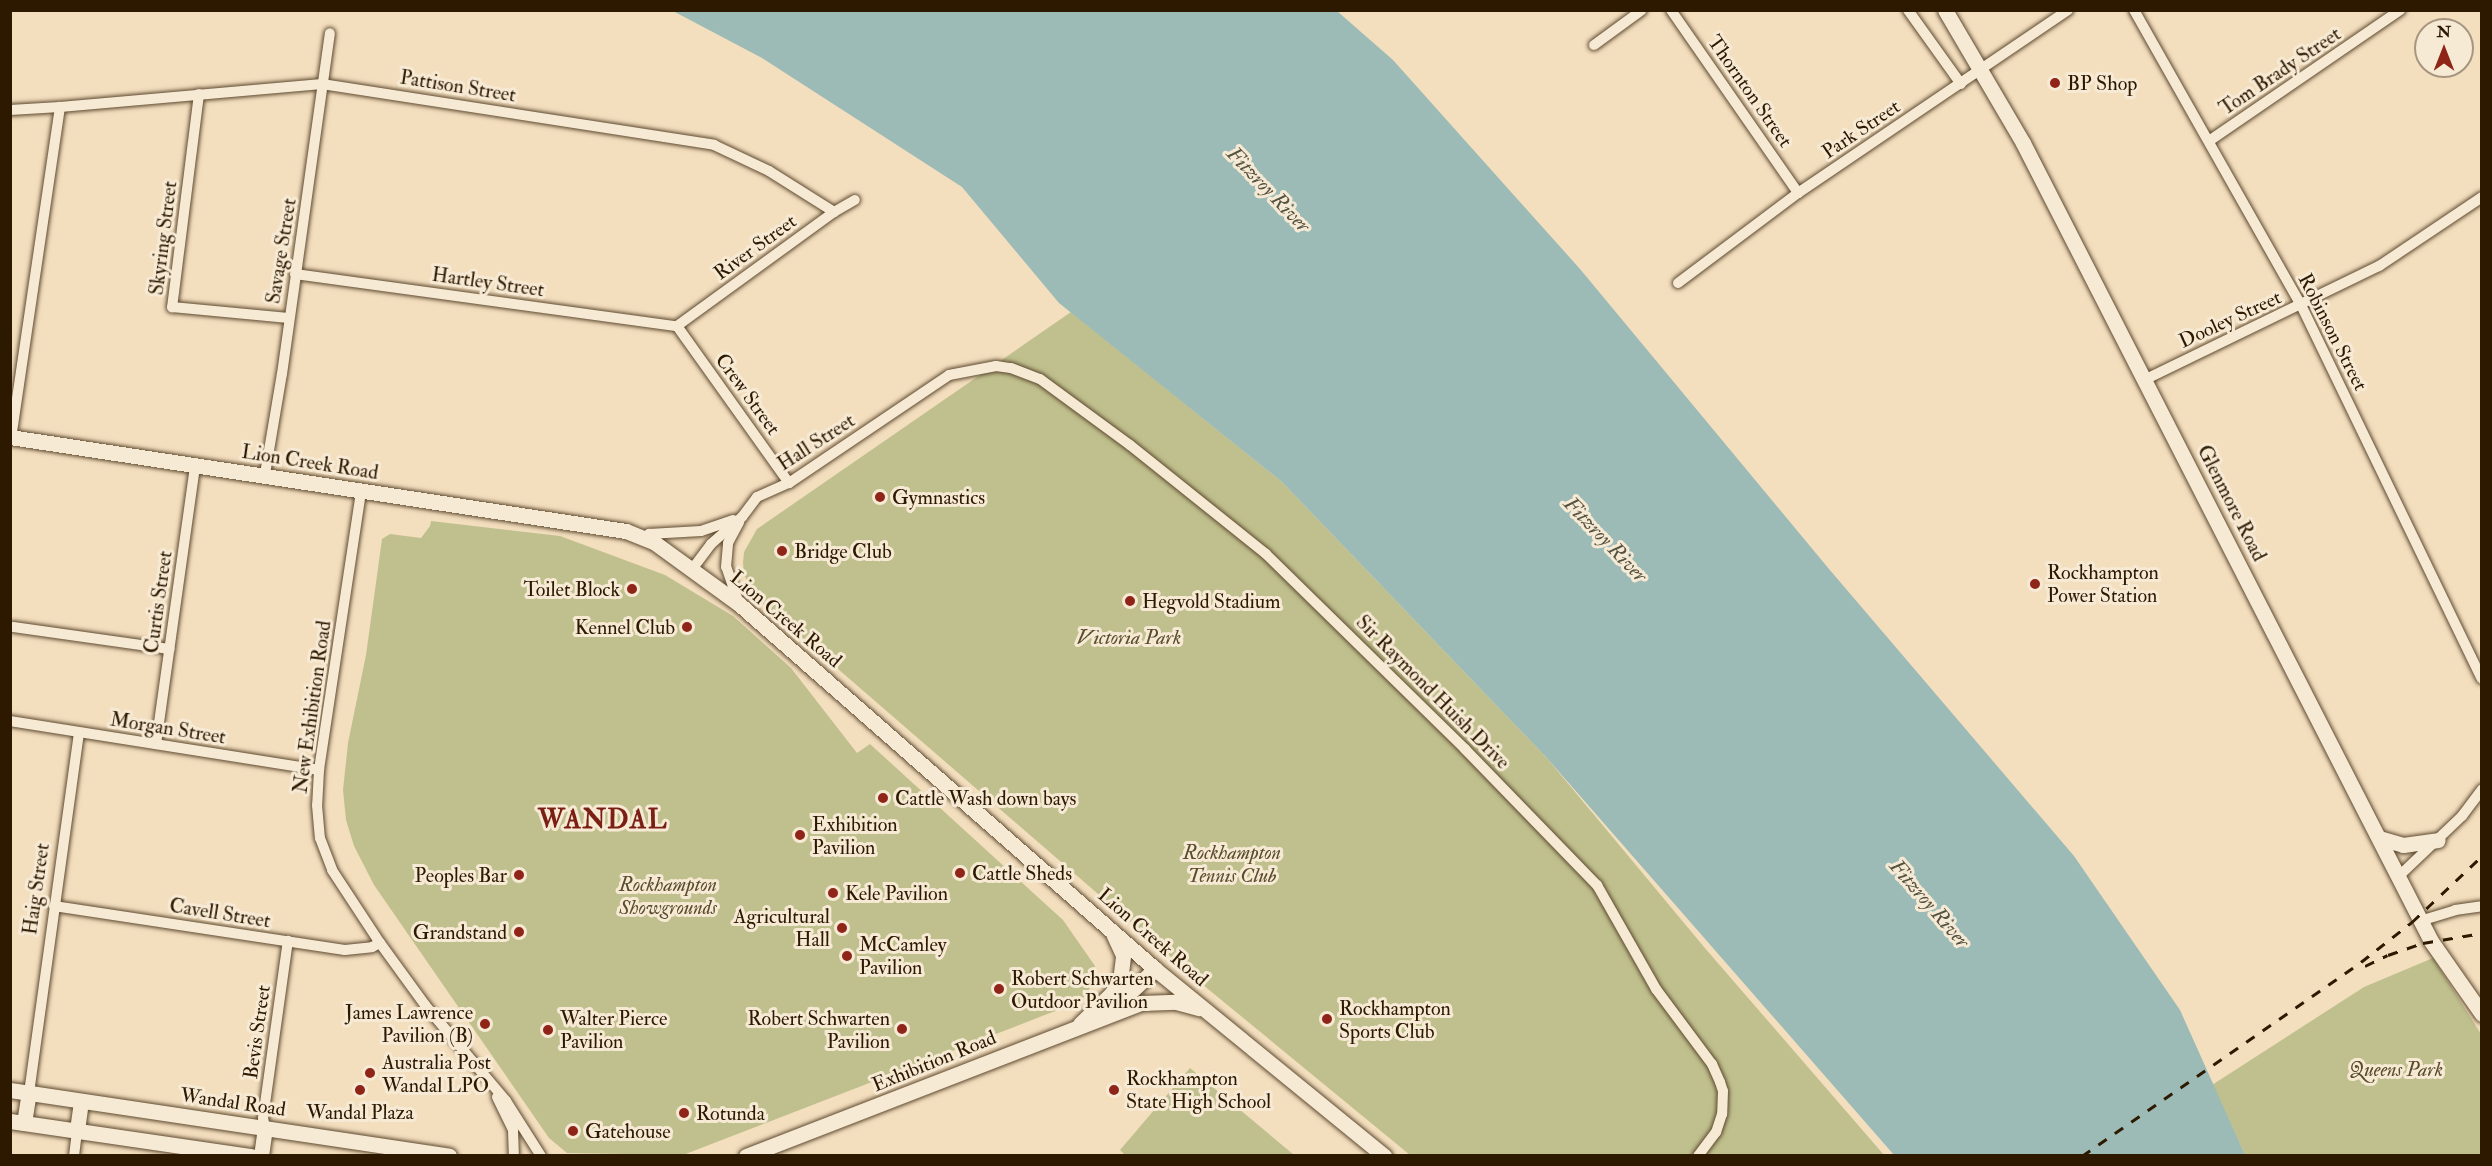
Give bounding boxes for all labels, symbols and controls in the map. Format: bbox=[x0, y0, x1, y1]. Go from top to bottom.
north arrow bbox=[2414, 18, 2474, 78]
street label: Tom Brady Street bbox=[2215, 22, 2345, 120]
text: N bbox=[2437, 22, 2451, 42]
street label: Thornton Street bbox=[1702, 30, 1798, 152]
street label: Pattison Street bbox=[398, 65, 518, 107]
place label: BP Shop bbox=[2067, 71, 2137, 95]
marker: BP Shop bbox=[2048, 76, 2062, 90]
street label: Park Street bbox=[1817, 94, 1905, 164]
water label: Fitzroy River bbox=[1221, 142, 1315, 238]
street label: Skyring Street bbox=[144, 180, 182, 296]
street label: Savage Street bbox=[261, 197, 301, 305]
street label: River Street bbox=[709, 209, 801, 285]
street label: Hartley Street bbox=[430, 262, 546, 302]
street label: Robinson Street bbox=[2293, 269, 2373, 395]
street label: Dooley Street bbox=[2175, 285, 2285, 353]
street label: Crew Street bbox=[710, 349, 786, 439]
street label: Hall Street bbox=[773, 408, 859, 476]
street label: Lion Creek Road bbox=[240, 439, 380, 485]
street label: Glenmore Road bbox=[2192, 441, 2272, 565]
place label: Gymnastics bbox=[892, 485, 985, 509]
marker: Gymnastics bbox=[873, 490, 887, 504]
water label: Fitzroy River bbox=[1558, 492, 1652, 588]
place label: Bridge Club bbox=[794, 539, 892, 563]
marker: Bridge Club bbox=[775, 544, 789, 558]
street label: Curtis Street bbox=[139, 549, 177, 655]
place label: Rockhampton Power Station bbox=[2047, 560, 2159, 607]
street label: Lion Creek Road bbox=[725, 565, 847, 673]
place label: Toilet Block bbox=[523, 577, 620, 601]
marker: Rockhampton Power Station bbox=[2028, 577, 2042, 591]
marker: Toilet Block bbox=[625, 582, 639, 596]
place label: Hegvold Stadium bbox=[1142, 589, 1281, 613]
marker: Hegvold Stadium bbox=[1123, 594, 1137, 608]
street label: Sir Raymond Huish Drive bbox=[1351, 610, 1515, 774]
place label: Kennel Club bbox=[575, 615, 675, 639]
street label: New Exhibition Road bbox=[288, 619, 336, 795]
marker: Kennel Club bbox=[680, 620, 694, 634]
park label: Victoria Park bbox=[1077, 625, 1181, 649]
street label: Morgan Street bbox=[108, 707, 228, 749]
place label: Cattle Wash down bays bbox=[895, 786, 1076, 810]
marker: Cattle Wash down bays bbox=[876, 791, 890, 805]
district label: WANDAL bbox=[538, 805, 668, 837]
place label: Exhibition Pavilion bbox=[812, 812, 898, 859]
marker: Exhibition Pavilion bbox=[793, 828, 807, 842]
park label: Rockhampton Tennis Club bbox=[1183, 840, 1281, 887]
street label: Haig Street bbox=[18, 842, 54, 936]
water label: Fitzroy River bbox=[1884, 854, 1974, 954]
place label: Cattle Sheds bbox=[972, 861, 1072, 885]
place label: Peoples Bar bbox=[415, 863, 507, 887]
marker: Cattle Sheds bbox=[953, 866, 967, 880]
marker: Peoples Bar bbox=[512, 868, 526, 882]
park label: Rockhampton Showgrounds bbox=[619, 873, 717, 920]
place label: Kele Pavilion bbox=[845, 881, 948, 905]
street label: Lion Creek Road bbox=[1093, 883, 1213, 991]
marker: Kele Pavilion bbox=[826, 886, 840, 900]
street label: Cavell Street bbox=[168, 893, 272, 933]
place label: Agricultural Hall bbox=[734, 904, 830, 951]
place label: Grandstand bbox=[413, 920, 507, 944]
marker: Agricultural Hall bbox=[835, 921, 849, 935]
marker: Grandstand bbox=[512, 925, 526, 939]
place label: McCamley Pavilion bbox=[859, 933, 947, 980]
marker: McCamley Pavilion bbox=[840, 949, 854, 963]
place label: Robert Schwarten Outdoor Pavilion bbox=[1011, 966, 1154, 1013]
marker: Robert Schwarten Outdoor Pavilion bbox=[992, 982, 1006, 996]
street label: Bevis Street bbox=[239, 983, 275, 1081]
place label: Rockhampton Sports Club bbox=[1339, 996, 1451, 1043]
place label: James Lawrence Pavilion (B) bbox=[345, 1000, 473, 1047]
place label: Walter Pierce Pavilion bbox=[560, 1006, 667, 1053]
place label: Robert Schwarten Pavilion bbox=[747, 1006, 890, 1053]
marker: Rockhampton Sports Club bbox=[1320, 1012, 1334, 1026]
marker: James Lawrence Pavilion (B) bbox=[478, 1017, 492, 1031]
marker: Robert Schwarten Pavilion bbox=[895, 1022, 909, 1036]
marker: Walter Pierce Pavilion bbox=[541, 1023, 555, 1037]
street label: Exhibition Road bbox=[868, 1025, 1000, 1097]
place label: Australia Post Wandal LPO bbox=[382, 1050, 491, 1097]
park label: Queens Park bbox=[2349, 1057, 2443, 1081]
marker: Australia Post Wandal LPO bbox=[363, 1066, 377, 1080]
place label: Rockhampton State High School bbox=[1126, 1066, 1271, 1113]
street label: Wandal Road bbox=[179, 1083, 287, 1121]
marker: Wandal Plaza bbox=[353, 1083, 367, 1097]
marker: Rockhampton State High School bbox=[1107, 1083, 1121, 1097]
place label: Wandal Plaza bbox=[306, 1100, 414, 1124]
place label: Rotunda bbox=[696, 1101, 765, 1125]
marker: Rotunda bbox=[677, 1106, 691, 1120]
place label: Gatehouse bbox=[585, 1119, 671, 1143]
marker: Gatehouse bbox=[566, 1124, 580, 1138]

